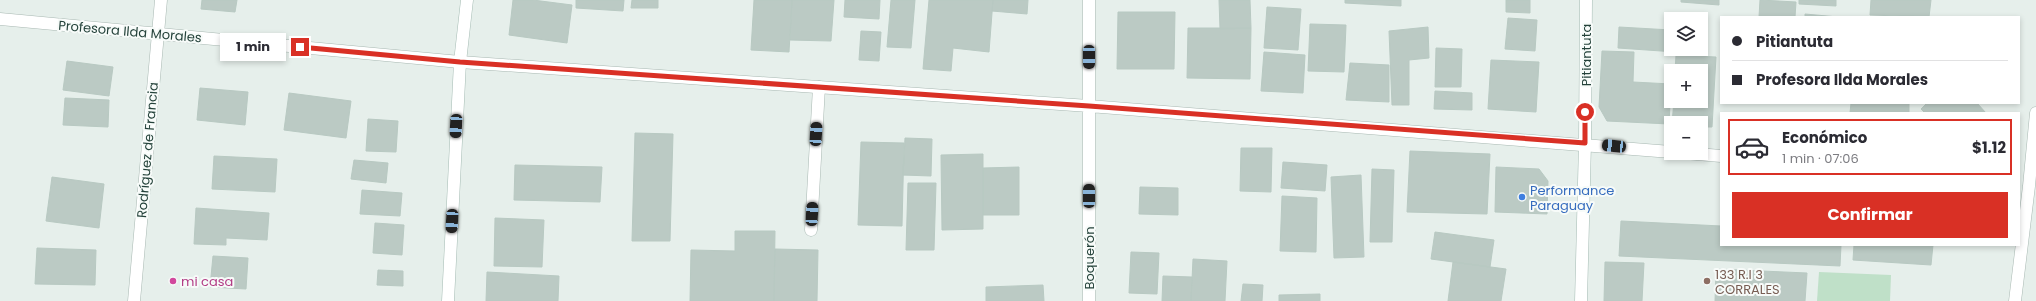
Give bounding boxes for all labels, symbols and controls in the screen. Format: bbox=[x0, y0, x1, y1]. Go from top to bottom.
map controls bbox=[1664, 12, 1708, 160]
button: layers bbox=[1664, 12, 1708, 56]
street label: Profesora Ilda Morales bbox=[57, 16, 203, 47]
street label: Pitiantuta bbox=[1577, 24, 1596, 86]
text: Pitiantuta bbox=[1756, 31, 1833, 52]
callout: 1 min bbox=[220, 33, 286, 61]
text: 1 min bbox=[236, 37, 270, 56]
route end bbox=[291, 38, 309, 56]
car bbox=[1083, 45, 1095, 69]
button: + bbox=[1664, 64, 1708, 108]
text: Profesora Ilda Morales bbox=[1756, 69, 1928, 90]
street label: Rodríguez de Francia bbox=[132, 81, 163, 219]
route start bbox=[1576, 103, 1594, 121]
car bbox=[449, 114, 463, 138]
button: − bbox=[1664, 116, 1708, 160]
car bbox=[809, 122, 823, 146]
text: Económico bbox=[1782, 127, 1867, 148]
icon: car bbox=[1734, 129, 1770, 165]
text: $1.12 bbox=[1972, 137, 2006, 158]
car bbox=[1601, 139, 1627, 153]
text: 1 min · 07:06 bbox=[1782, 149, 1859, 168]
place label: Performance Paraguay bbox=[1530, 181, 1614, 215]
car bbox=[1083, 184, 1095, 208]
marker: Performance Paraguay bbox=[1517, 192, 1527, 202]
button: Confirmar bbox=[1732, 192, 2008, 238]
car bbox=[805, 202, 819, 226]
car bbox=[445, 209, 459, 233]
street label: Boquerón bbox=[1080, 227, 1099, 289]
place label: 133 R.I 3 CORRALES bbox=[1715, 265, 1780, 299]
place label: mi casa bbox=[181, 272, 233, 291]
marker: mi casa bbox=[168, 276, 178, 286]
marker: 133 R.I 3 CORRALES bbox=[1702, 276, 1712, 286]

